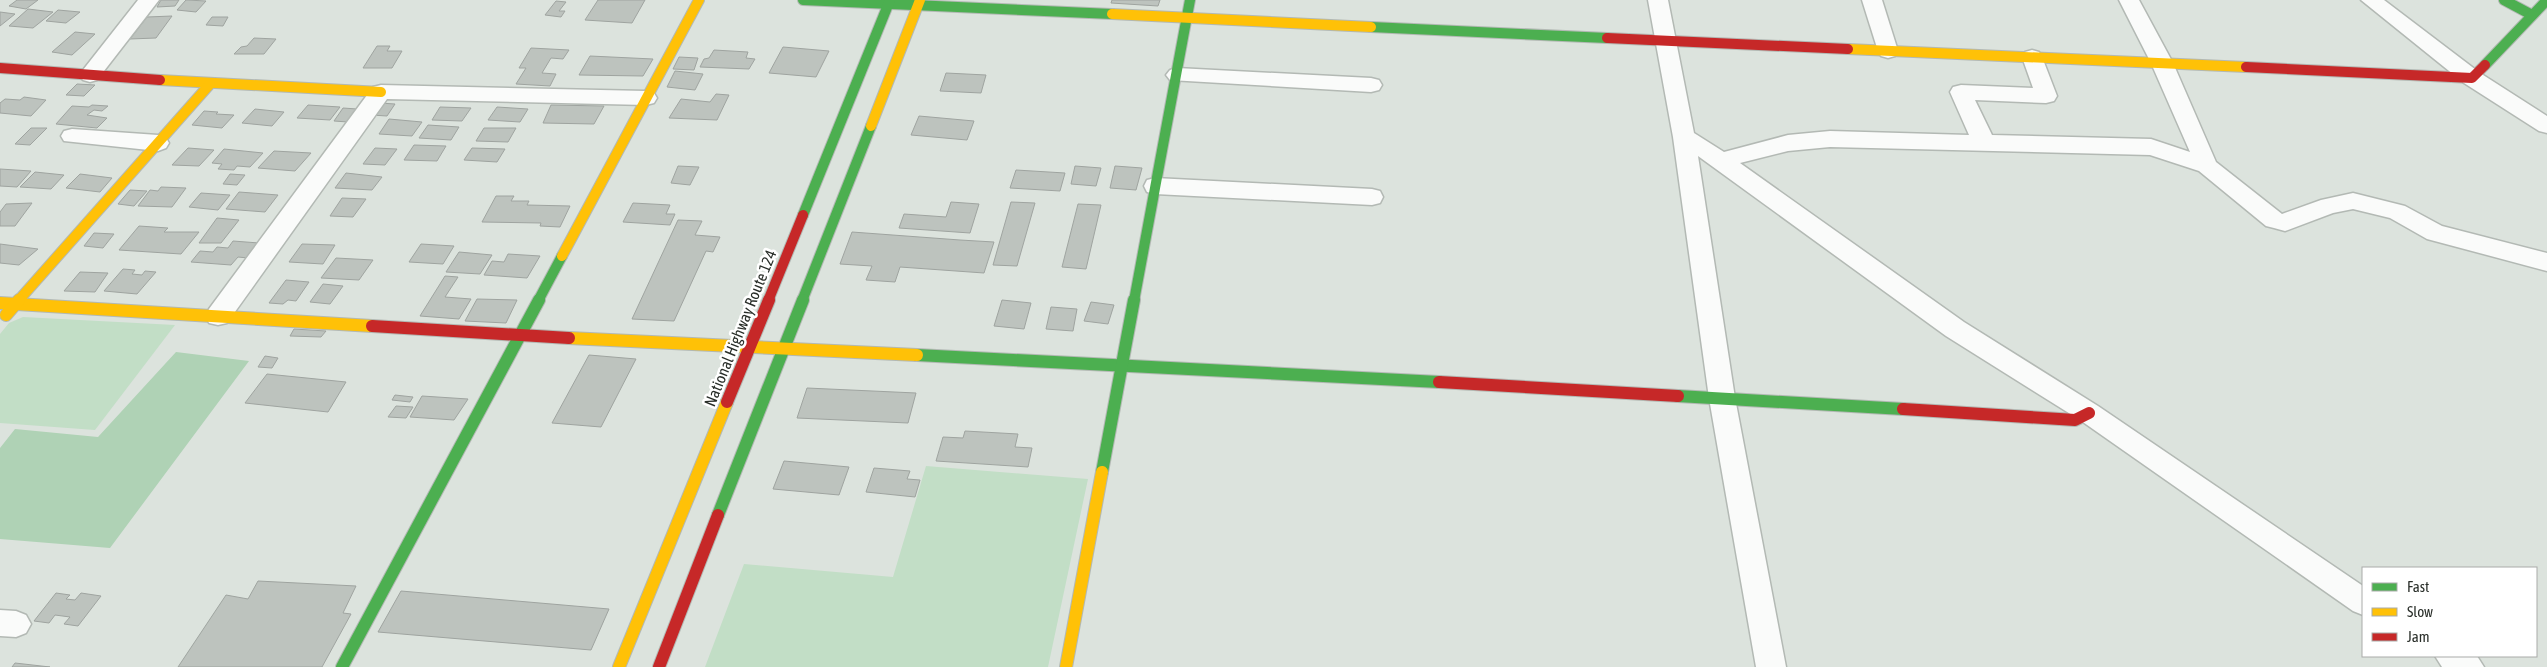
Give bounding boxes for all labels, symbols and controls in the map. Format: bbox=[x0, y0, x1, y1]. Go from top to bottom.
street label: National Highway Route 124 bbox=[700, 247, 781, 409]
legend bbox=[2362, 567, 2537, 657]
text: Fast bbox=[2407, 578, 2429, 595]
text: Slow bbox=[2407, 603, 2433, 620]
text: Jam bbox=[2407, 628, 2430, 645]

